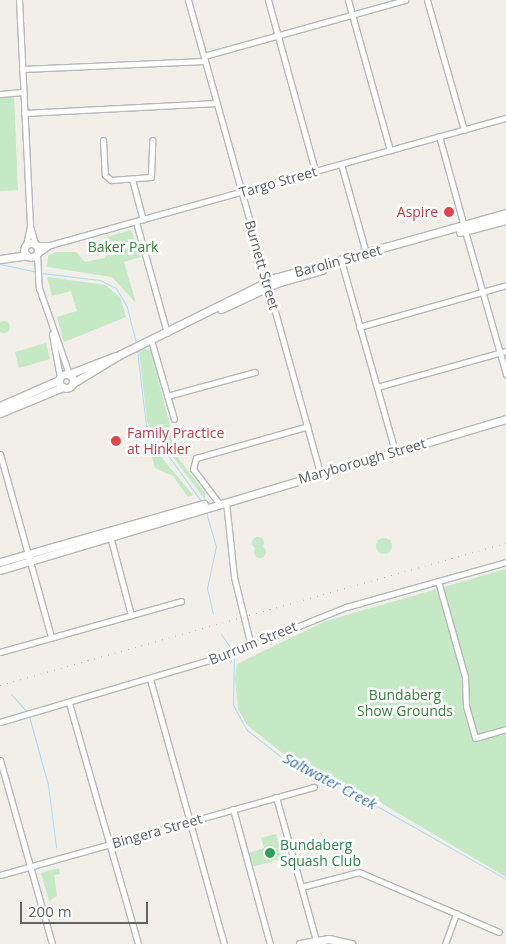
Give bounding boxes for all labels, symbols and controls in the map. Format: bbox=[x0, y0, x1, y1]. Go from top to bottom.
street label: Targo Street bbox=[237, 163, 319, 201]
place label: Aspire bbox=[397, 204, 438, 220]
marker: Aspire bbox=[442, 205, 456, 219]
street label: Burnett Street bbox=[241, 218, 283, 312]
park label: Baker Park bbox=[88, 239, 158, 255]
street label: Barolin Street bbox=[293, 241, 383, 281]
place label: Family Practice at Hinkler bbox=[127, 425, 224, 458]
marker: Family Practice at Hinkler bbox=[109, 434, 123, 448]
street label: Maryborough Street bbox=[296, 435, 428, 487]
street label: Burrum Street bbox=[207, 618, 299, 668]
park label: Bundaberg Show Grounds bbox=[357, 687, 453, 720]
water label: Saltwater Creek bbox=[280, 749, 380, 813]
street label: Bingera Street bbox=[110, 810, 204, 852]
place label: Bundaberg Squash Club bbox=[280, 837, 361, 870]
marker: Bundaberg Squash Club bbox=[264, 847, 276, 859]
scale bar bbox=[22, 892, 150, 924]
text: 200 m bbox=[28, 901, 72, 921]

